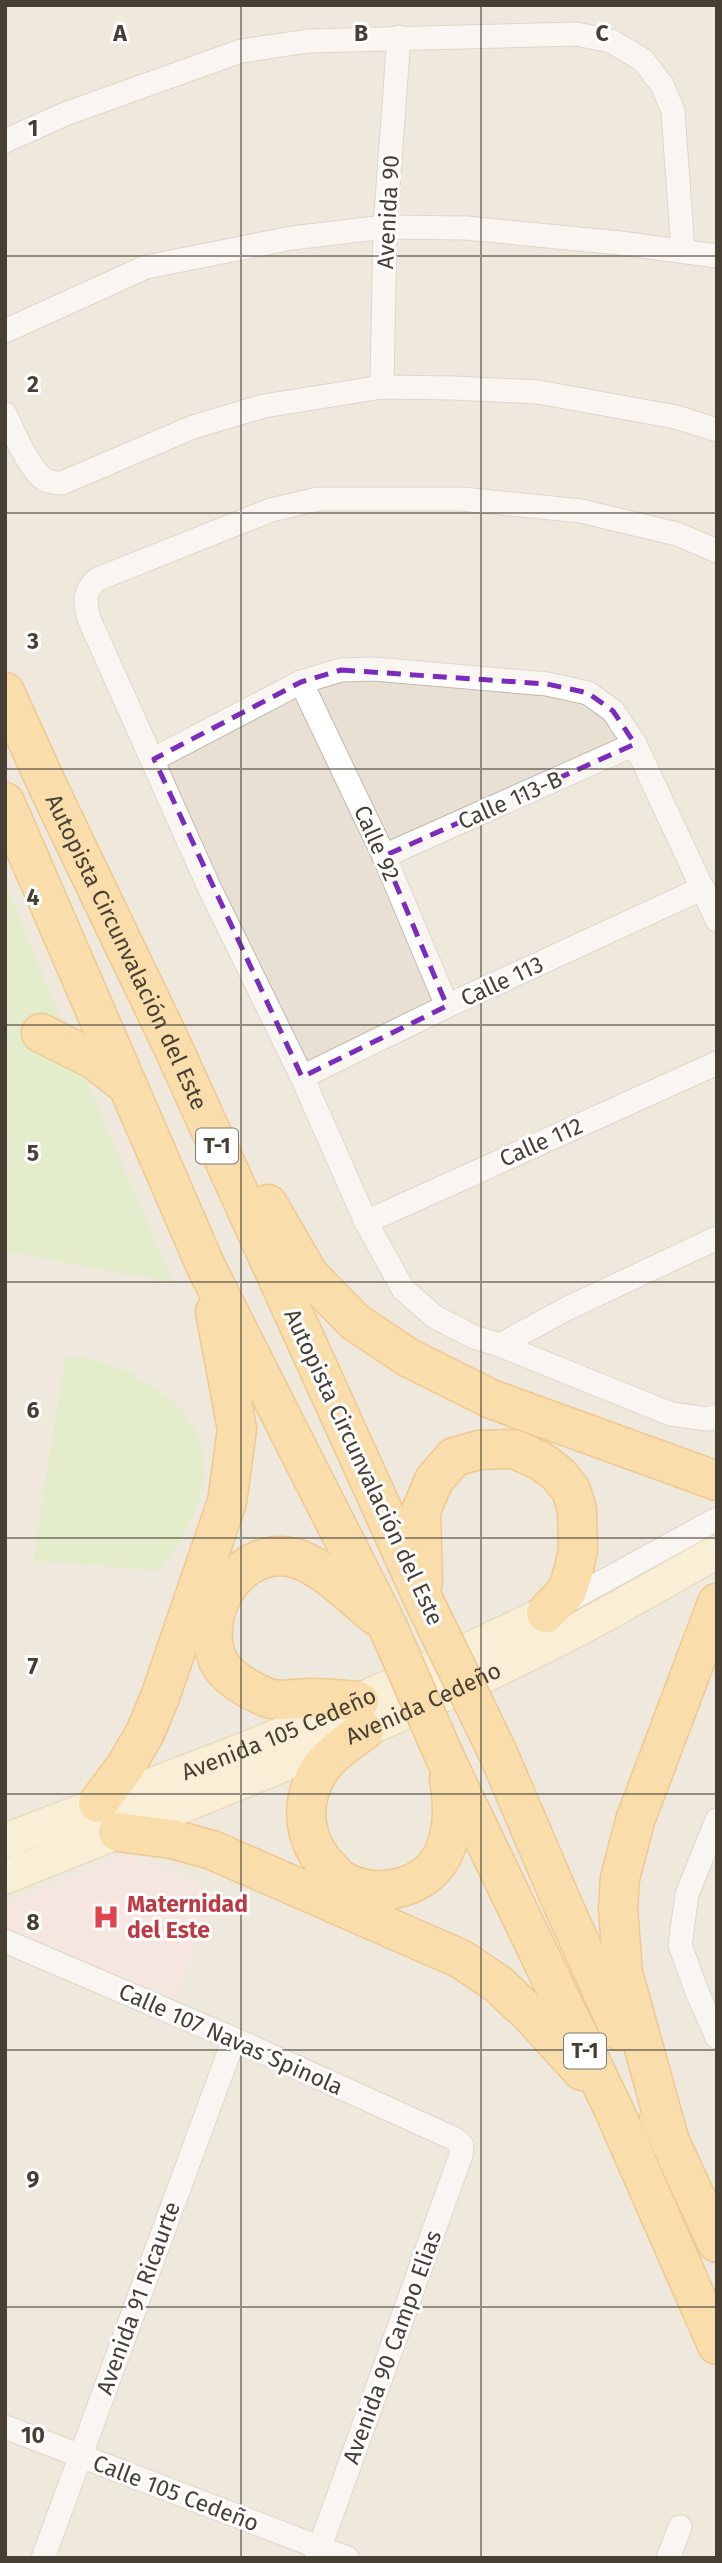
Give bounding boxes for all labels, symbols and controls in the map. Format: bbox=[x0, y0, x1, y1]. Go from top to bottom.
text: A bbox=[112, 19, 127, 47]
text: B bbox=[354, 19, 368, 47]
text: C bbox=[595, 19, 609, 47]
text: 1 bbox=[28, 114, 38, 142]
street label: Avenida 90 bbox=[371, 154, 405, 270]
text: 2 bbox=[27, 370, 39, 398]
text: 3 bbox=[26, 627, 39, 655]
street label: Calle 113-B bbox=[453, 765, 567, 835]
street label: Autopista Circunvalación del Este bbox=[40, 790, 213, 1114]
street label: Calle 92 bbox=[348, 801, 406, 885]
text: 4 bbox=[27, 883, 40, 911]
street label: Calle 113 bbox=[456, 950, 548, 1012]
street label: Calle 112 bbox=[495, 1111, 587, 1173]
road number: T-1 bbox=[196, 1128, 238, 1164]
text: 5 bbox=[27, 1139, 39, 1167]
street label: Autopista Circunvalación del Este bbox=[278, 1304, 450, 1630]
text: 6 bbox=[27, 1396, 40, 1424]
text: 7 bbox=[28, 1652, 39, 1680]
street label: Avenida Cedeño bbox=[341, 1656, 506, 1751]
street label: Avenida 105 Cedeño bbox=[178, 1681, 380, 1786]
place label: Maternidad del Este bbox=[127, 1890, 248, 1944]
hospital icon: Maternidad del Este bbox=[91, 1902, 121, 1932]
text: 8 bbox=[26, 1908, 40, 1936]
street label: Calle 107 Navas Spinola bbox=[115, 1977, 347, 2101]
road number: T-1 bbox=[564, 2034, 606, 2068]
text: 9 bbox=[27, 2165, 40, 2193]
street label: Avenida 91 Ricaurte bbox=[90, 2198, 186, 2398]
street label: Avenida 90 Campo Elias bbox=[337, 2226, 447, 2468]
text: 10 bbox=[21, 2421, 45, 2449]
street label: Calle 105 Cedeño bbox=[89, 2448, 263, 2538]

